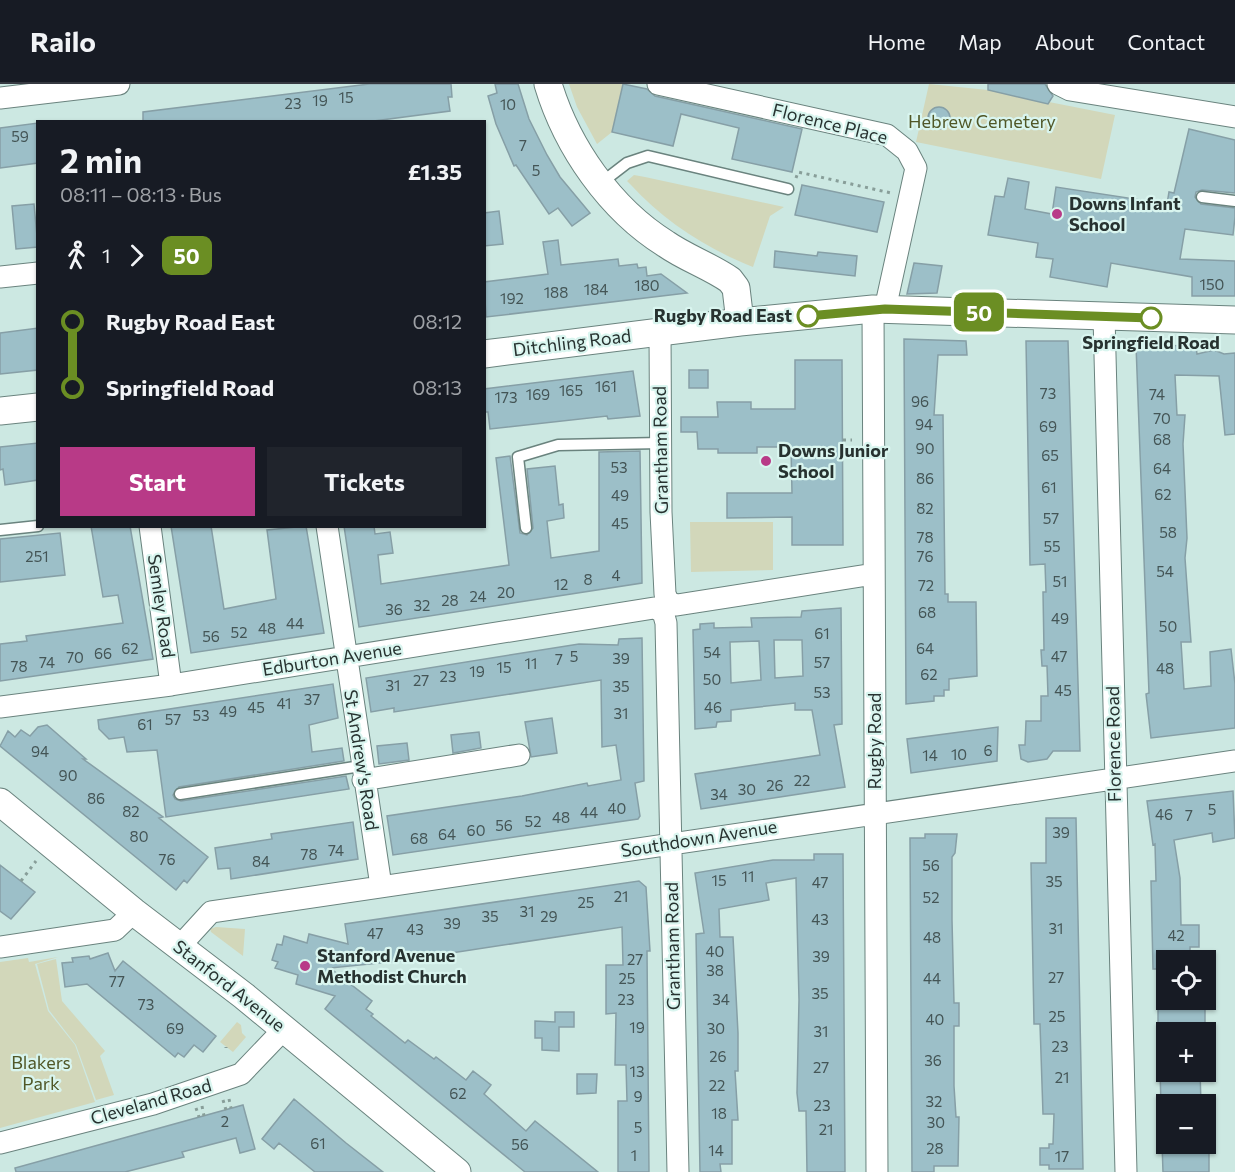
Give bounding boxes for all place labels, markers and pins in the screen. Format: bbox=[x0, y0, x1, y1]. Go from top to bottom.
place label: Downs Infant School bbox=[1069, 192, 1181, 235]
marker: Downs Infant School bbox=[1050, 207, 1064, 221]
place label: Rugby Road East bbox=[654, 304, 792, 326]
marker: Rugby Road East bbox=[797, 305, 819, 327]
marker: Springfield Road bbox=[1140, 307, 1162, 329]
place label: Springfield Road bbox=[1082, 331, 1220, 353]
place label: Downs Junior School bbox=[778, 439, 889, 482]
marker: Downs Junior School bbox=[759, 454, 773, 468]
place label: Stanford Avenue Methodist Church bbox=[317, 944, 467, 987]
marker: Stanford Avenue Methodist Church bbox=[298, 959, 312, 973]

